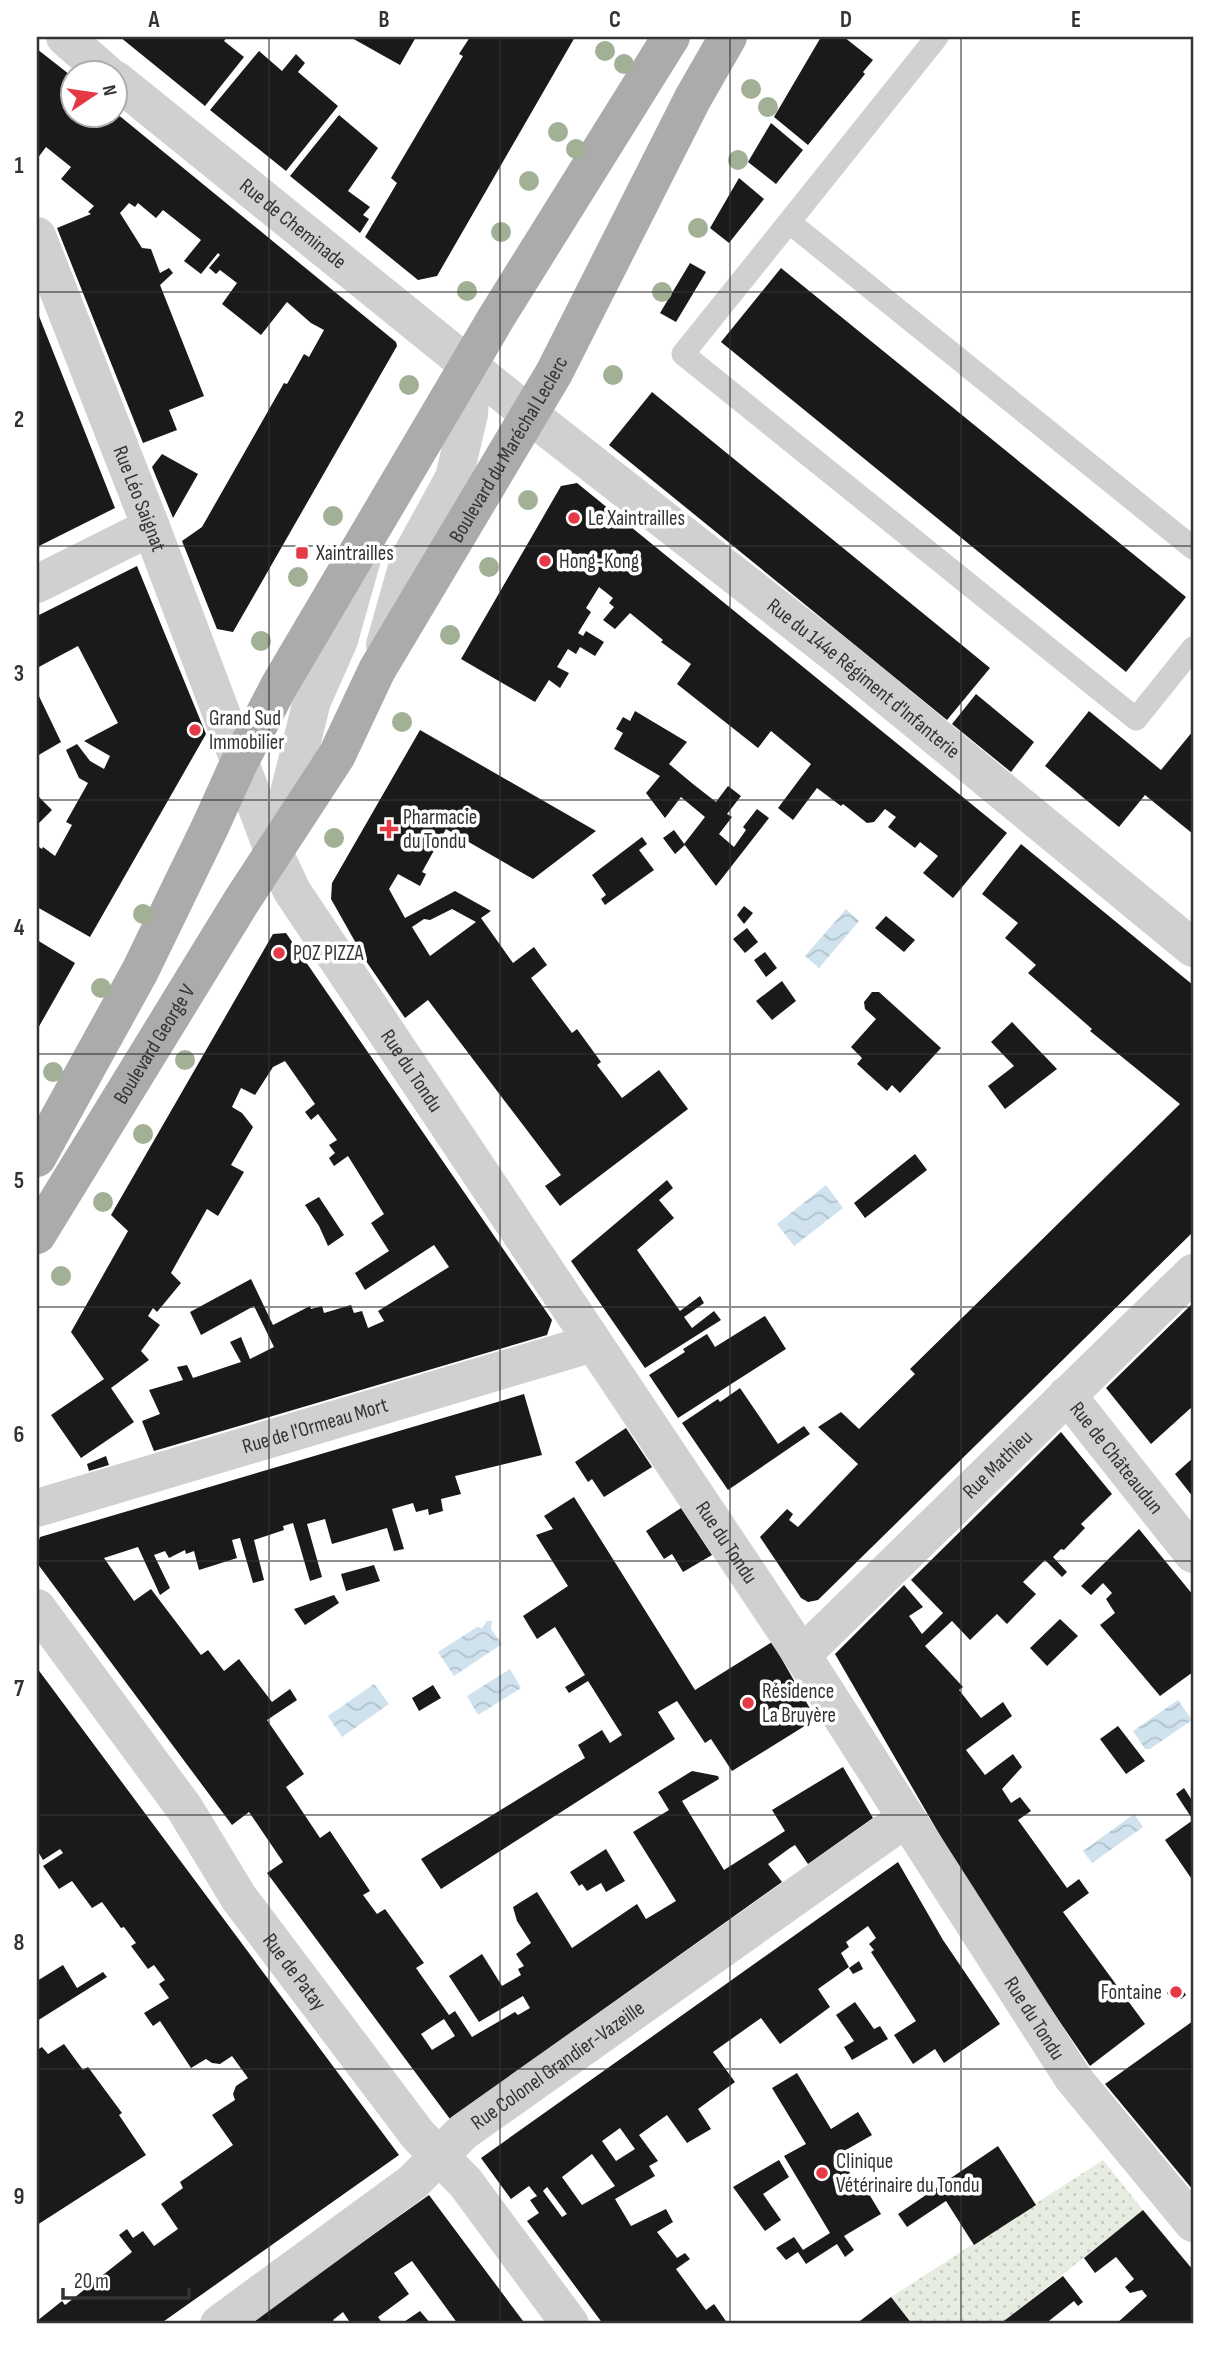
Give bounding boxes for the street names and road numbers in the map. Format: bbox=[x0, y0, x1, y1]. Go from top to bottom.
street label: Rue de Cheminade bbox=[234, 173, 351, 274]
street label: Boulevard du Maréchal Leclerc bbox=[444, 352, 573, 547]
street label: Rue Léo Saignat bbox=[107, 442, 171, 555]
street label: Rue du 144e Régiment d'Infanterie bbox=[762, 593, 965, 764]
street label: Boulevard George V bbox=[108, 979, 201, 1109]
street label: Rue du Tondu bbox=[375, 1025, 448, 1117]
street label: Rue de l'Ormeau Mort bbox=[239, 1393, 391, 1459]
street label: Rue de Châteaudun bbox=[1064, 1397, 1168, 1519]
street label: Rue Mathieu bbox=[958, 1425, 1038, 1504]
street label: Rue du Tondu bbox=[690, 1497, 763, 1588]
street label: Rue de Patay bbox=[257, 1929, 331, 2015]
street label: Rue du Tondu bbox=[999, 1972, 1070, 2065]
street label: Rue Colonel Grandier-Vazeille bbox=[466, 1996, 649, 2135]

